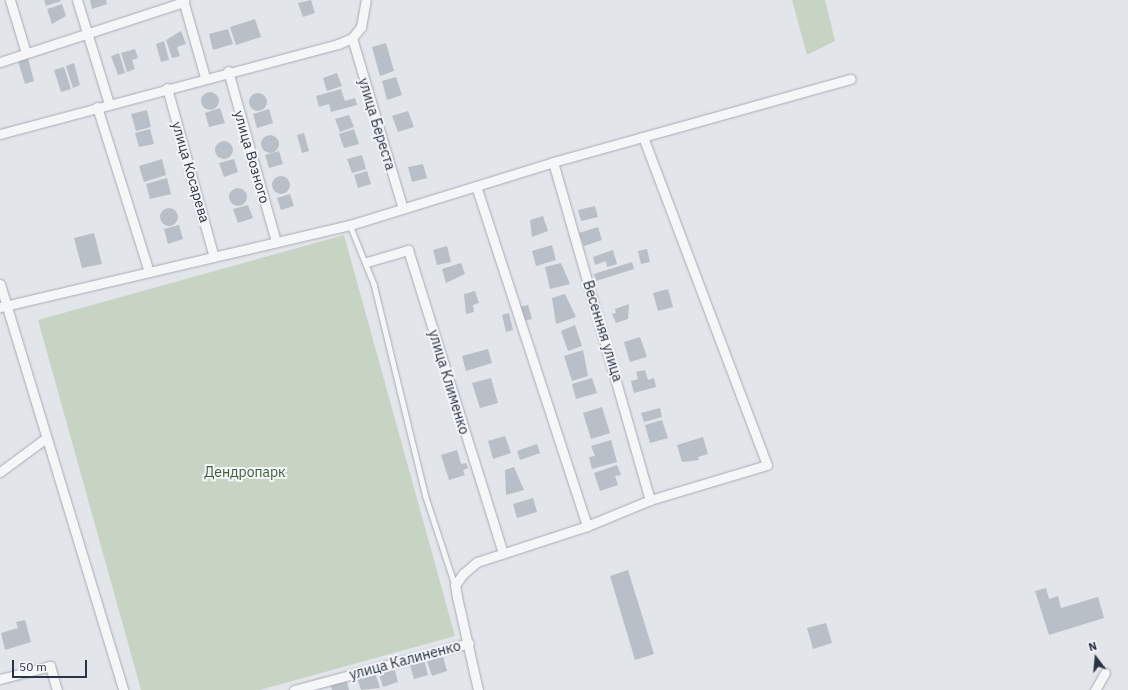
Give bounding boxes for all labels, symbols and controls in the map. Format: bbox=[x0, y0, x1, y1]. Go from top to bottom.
street label: улица Береста bbox=[355, 76, 399, 172]
street label: улица Возного bbox=[231, 109, 273, 205]
street label: улица Косарева bbox=[169, 120, 213, 224]
street label: Весенняя улица bbox=[580, 278, 626, 384]
street label: улица Клименко bbox=[425, 328, 473, 436]
park label: Дендропарк bbox=[204, 464, 286, 480]
street label: улица Калиненко bbox=[348, 637, 462, 683]
north arrow bbox=[1076, 638, 1116, 678]
text: N bbox=[1087, 639, 1098, 654]
scale bar bbox=[14, 652, 89, 678]
text: 50 m bbox=[19, 659, 47, 674]

